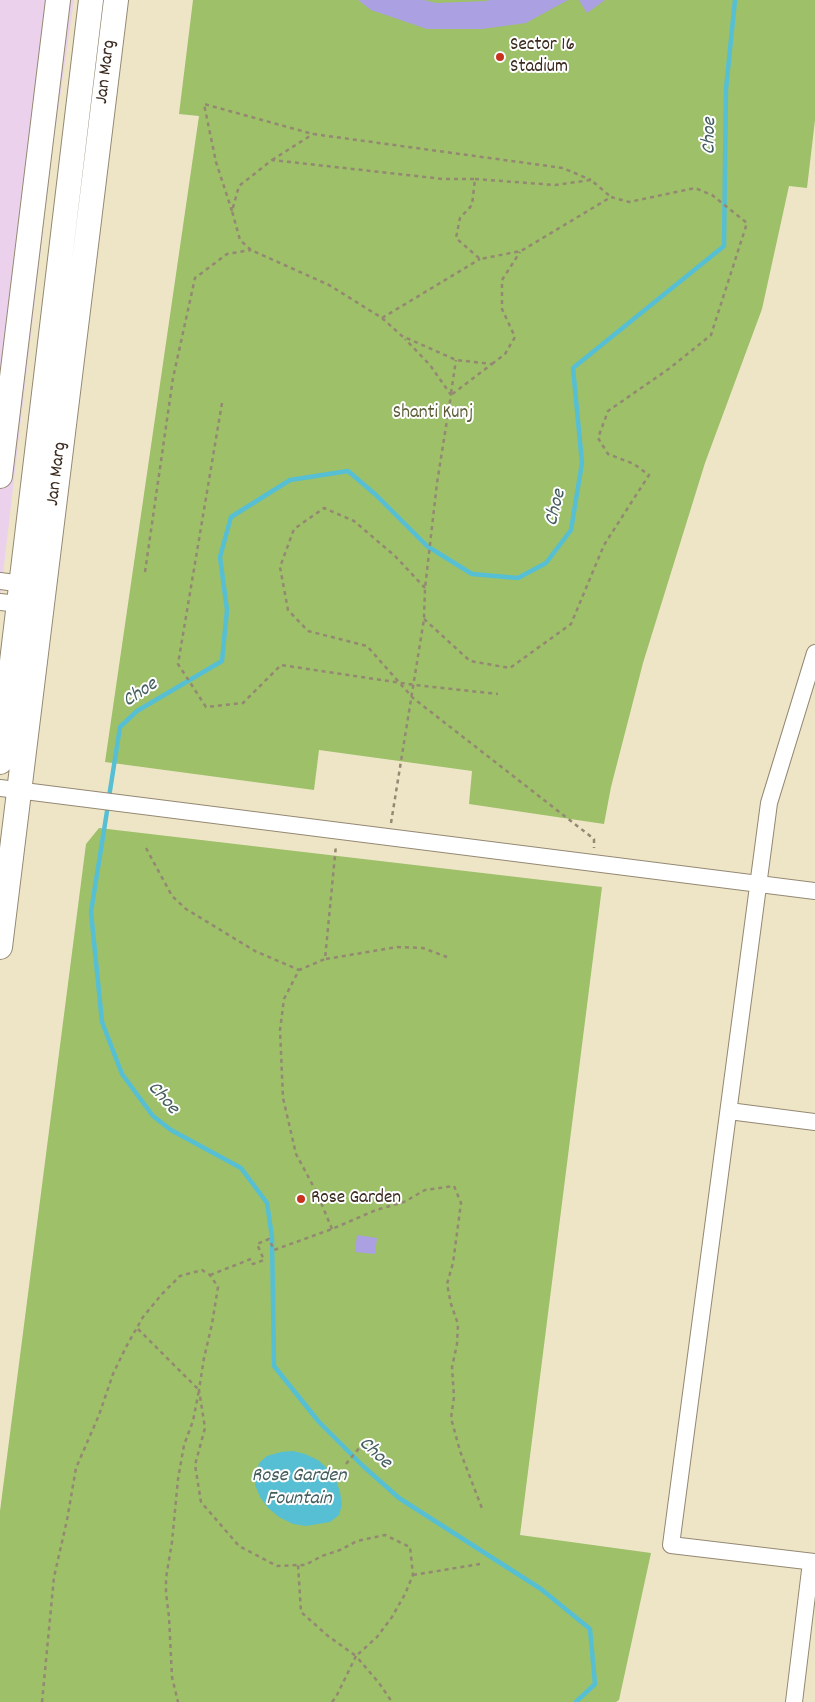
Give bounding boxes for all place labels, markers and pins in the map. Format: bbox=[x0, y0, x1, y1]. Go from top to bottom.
place label: Sector 16 Stadium bbox=[510, 35, 575, 79]
marker: Sector 16 Stadium bbox=[494, 51, 506, 63]
place label: Rose Garden bbox=[311, 1188, 401, 1210]
marker: Rose Garden bbox=[295, 1193, 307, 1205]

